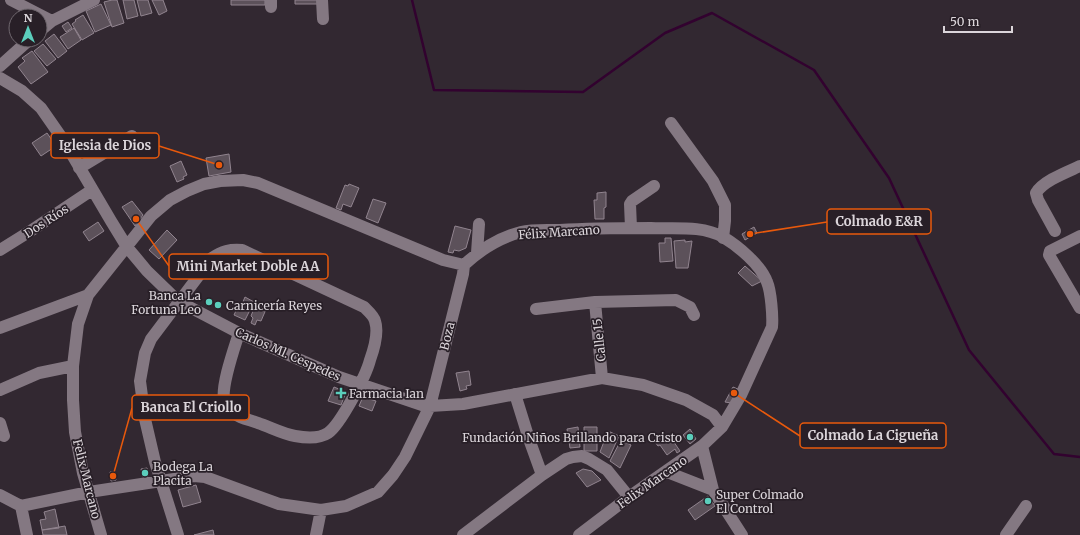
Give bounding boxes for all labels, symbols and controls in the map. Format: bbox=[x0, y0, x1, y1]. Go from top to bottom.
north arrow bbox=[8, 8, 48, 48]
scale bar bbox=[944, 8, 1012, 34]
text: N bbox=[24, 11, 33, 25]
text: 50 m bbox=[950, 14, 979, 29]
callout: Iglesia de Dios bbox=[51, 133, 159, 158]
text: Iglesia de Dios bbox=[59, 137, 151, 154]
street label: Dos Ríos bbox=[21, 201, 71, 241]
callout: Colmado E&R bbox=[827, 209, 931, 234]
text: Colmado E&R bbox=[835, 213, 923, 230]
street label: Félix Marcano bbox=[518, 222, 600, 242]
callout: Mini Market Doble AA bbox=[169, 254, 328, 279]
text: Mini Market Doble AA bbox=[177, 258, 320, 275]
place label: Banca La Fortuna Leo bbox=[131, 288, 202, 317]
marker: Banca La Fortuna Leo bbox=[204, 297, 214, 307]
place label: Carnicería Reyes bbox=[226, 298, 322, 313]
marker: Carnicería Reyes bbox=[213, 300, 223, 310]
street label: Calle 15 bbox=[589, 318, 609, 362]
street label: Boza bbox=[436, 320, 458, 352]
street label: Carlos Ml. Cespedes bbox=[233, 324, 343, 384]
place label: Farmacia Ian bbox=[349, 386, 424, 401]
marker: Farmacia Ian bbox=[336, 388, 346, 398]
callout: Banca El Criollo bbox=[132, 395, 249, 420]
text: Banca El Criollo bbox=[141, 399, 242, 416]
callout: Colmado La Cigueña bbox=[800, 423, 946, 448]
text: Colmado La Cigueña bbox=[808, 427, 938, 444]
place label: Fundación Niños Brillando para Cristo bbox=[462, 430, 682, 445]
marker: Fundación Niños Brillando para Cristo bbox=[685, 432, 695, 442]
street label: Felix Marcano bbox=[70, 438, 104, 520]
street label: Felix Marcano bbox=[614, 452, 690, 512]
place label: Bodega La Placita bbox=[153, 459, 214, 488]
marker: Bodega La Placita bbox=[140, 468, 150, 478]
place label: Super Colmado El Control bbox=[716, 487, 804, 516]
marker: Super Colmado El Control bbox=[703, 496, 713, 506]

